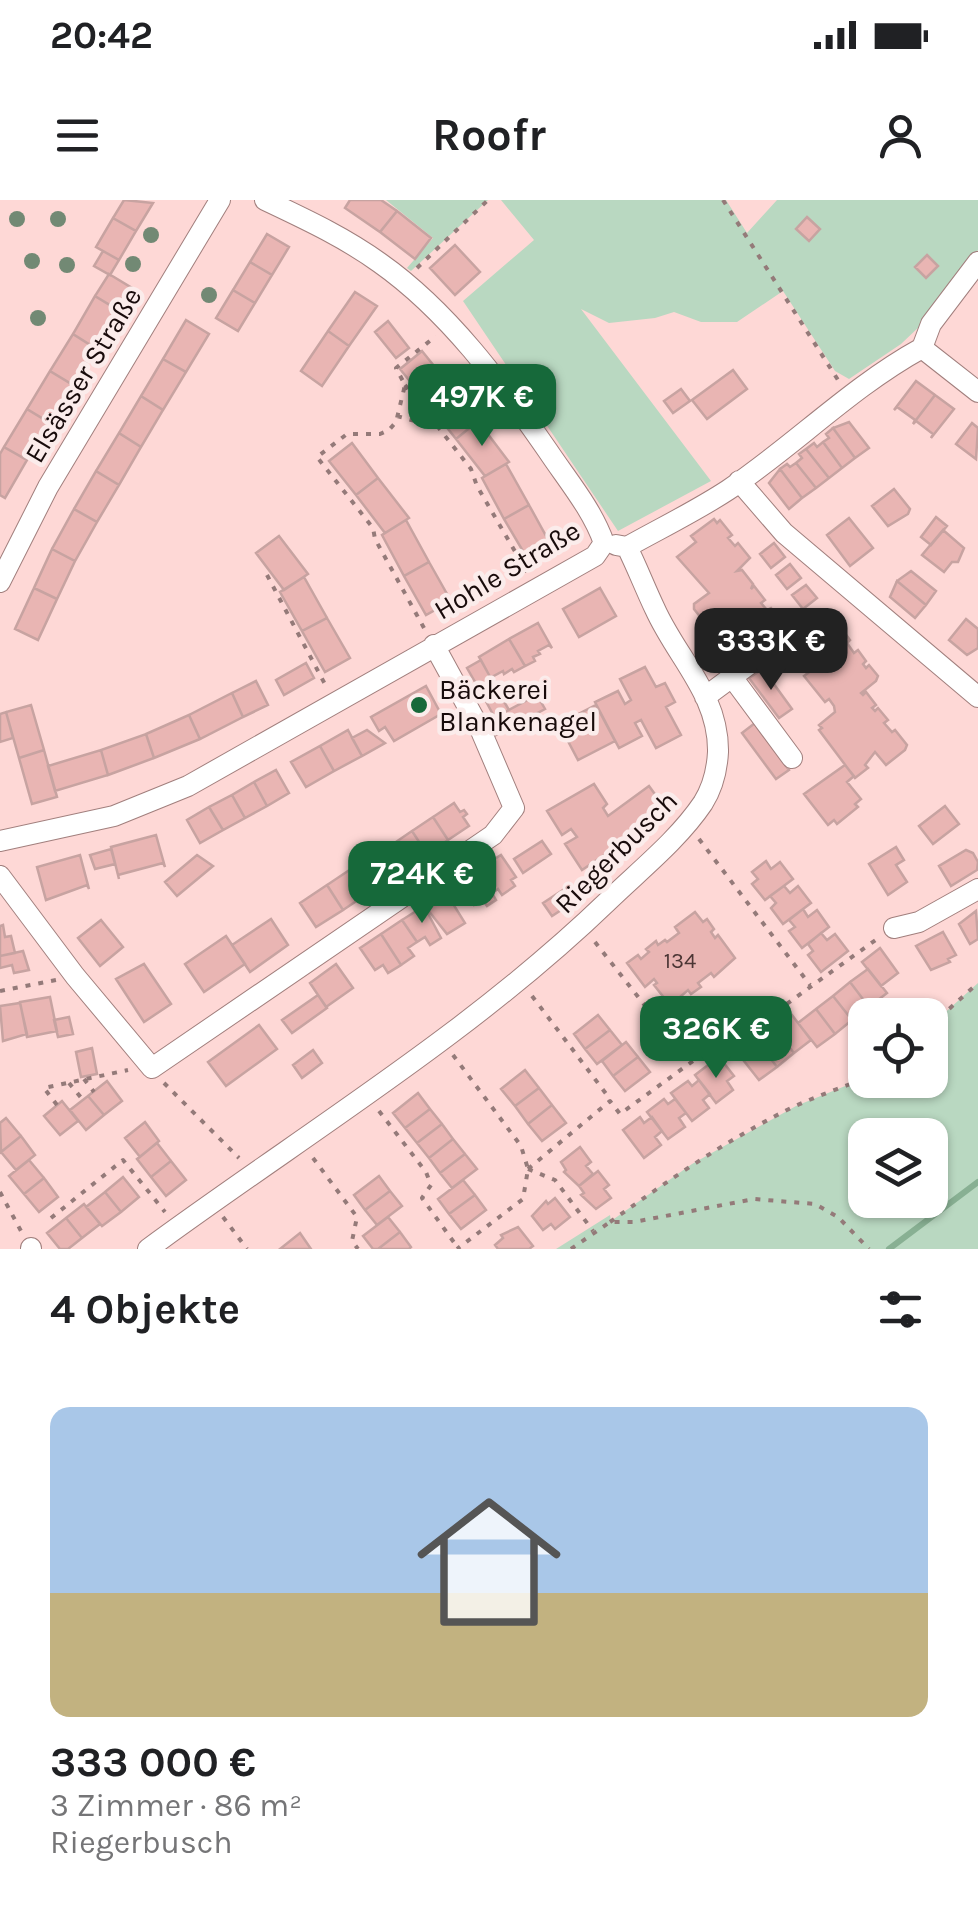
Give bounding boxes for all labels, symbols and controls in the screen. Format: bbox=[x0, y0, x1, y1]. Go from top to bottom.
text: 20:42 bbox=[50, 13, 153, 58]
icon: menu bbox=[50, 108, 105, 163]
icon: person bbox=[873, 108, 928, 163]
text: Roofr bbox=[432, 109, 546, 161]
street label: Elsässer Straße bbox=[18, 281, 148, 469]
pin: 497K € bbox=[401, 364, 563, 449]
text: 497K € bbox=[430, 378, 534, 415]
street label: Hohle Straße bbox=[428, 514, 586, 626]
pin: 333K € bbox=[690, 608, 852, 693]
text: 333K € bbox=[716, 622, 826, 659]
place label: Bäckerei Blankenagel bbox=[439, 673, 597, 738]
marker: Bäckerei Blankenagel bbox=[408, 694, 430, 716]
street label: Riegerbusch bbox=[548, 784, 684, 920]
pin: 724K € bbox=[341, 841, 503, 926]
text: 724K € bbox=[370, 855, 474, 892]
house number: 134 bbox=[664, 948, 696, 974]
pin: 326K € bbox=[635, 996, 797, 1081]
map controls bbox=[848, 998, 948, 1218]
button: locate bbox=[848, 998, 948, 1098]
text: 326K € bbox=[662, 1010, 770, 1047]
button: layers bbox=[848, 1118, 948, 1218]
icon: filters bbox=[873, 1282, 928, 1337]
text: 4 Objekte bbox=[50, 1284, 240, 1334]
icon: home bbox=[399, 1472, 579, 1652]
text: 333 000 € bbox=[50, 1737, 256, 1787]
text: 3 Zimmer · 86 m² bbox=[50, 1787, 302, 1824]
text: Riegerbusch bbox=[50, 1824, 233, 1861]

